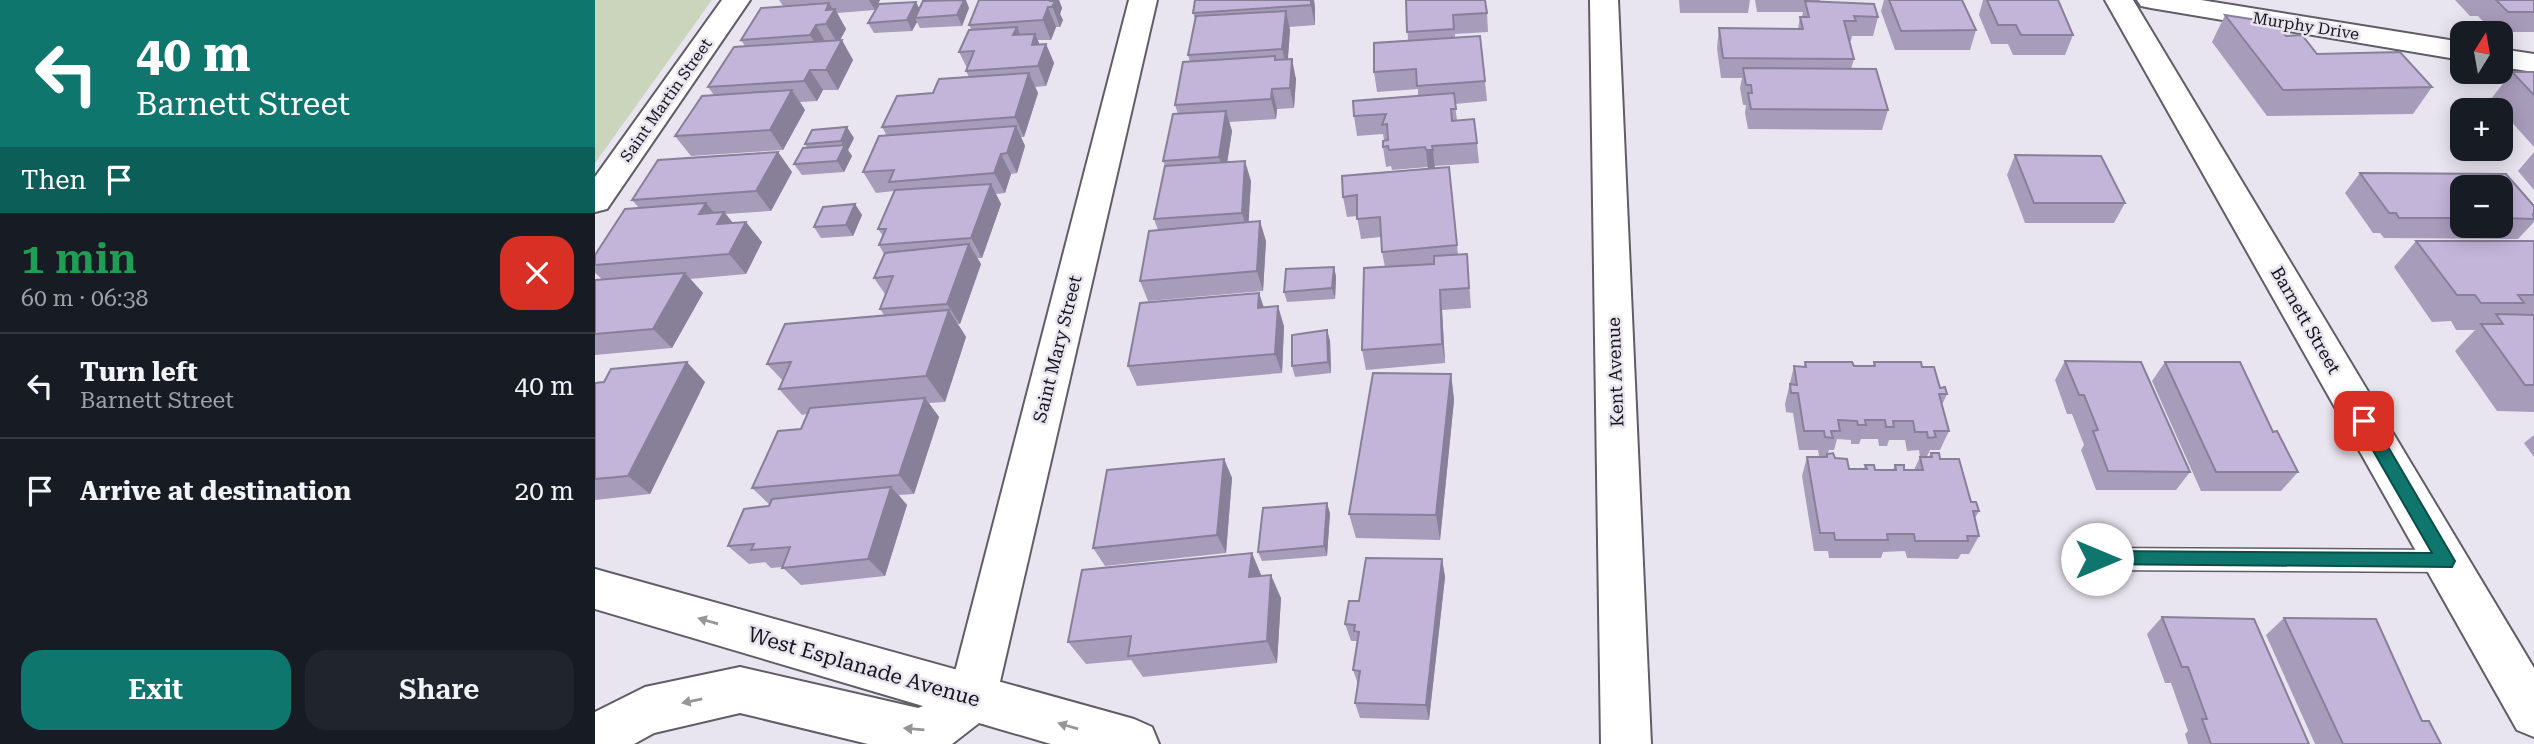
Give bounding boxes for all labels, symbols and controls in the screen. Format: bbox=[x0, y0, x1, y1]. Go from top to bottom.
street label: Murphy Drive bbox=[2251, 8, 2361, 44]
north arrow bbox=[2450, 21, 2513, 84]
map controls bbox=[2450, 21, 2513, 238]
text: 40 m bbox=[136, 26, 251, 83]
icon: left bbox=[21, 28, 112, 119]
street label: Saint Martin Street bbox=[616, 35, 716, 165]
text: Barnett Street bbox=[136, 85, 350, 123]
button: + bbox=[2450, 98, 2513, 161]
icon: arrive bbox=[100, 161, 138, 199]
text: Then bbox=[21, 165, 86, 195]
button: − bbox=[2450, 175, 2513, 238]
text: 1 min bbox=[21, 234, 137, 283]
button: close bbox=[500, 236, 574, 310]
street label: Barnett Street bbox=[2267, 263, 2345, 378]
street label: Saint Mary Street bbox=[1029, 273, 1086, 425]
text: 60 m · 06:38 bbox=[21, 285, 148, 312]
street label: Kent Avenue bbox=[1603, 317, 1627, 427]
text: Turn left bbox=[80, 357, 198, 387]
icon: left bbox=[21, 367, 59, 405]
text: 40 m bbox=[515, 371, 574, 401]
text: Barnett Street bbox=[80, 387, 234, 414]
pin bbox=[2334, 391, 2394, 451]
icon: arrive bbox=[2345, 402, 2383, 440]
icon: arrive bbox=[21, 472, 59, 510]
text: Arrive at destination bbox=[80, 476, 351, 506]
text: 20 m bbox=[515, 476, 574, 506]
position arrow bbox=[2060, 522, 2134, 596]
one-way arrow bbox=[697, 616, 718, 626]
street label: West Esplanade Avenue bbox=[745, 622, 983, 712]
button: Exit bbox=[21, 650, 291, 730]
button: Share bbox=[305, 650, 574, 730]
one-way arrow bbox=[681, 695, 703, 706]
one-way arrow bbox=[1057, 720, 1078, 730]
one-way arrow bbox=[903, 723, 925, 734]

